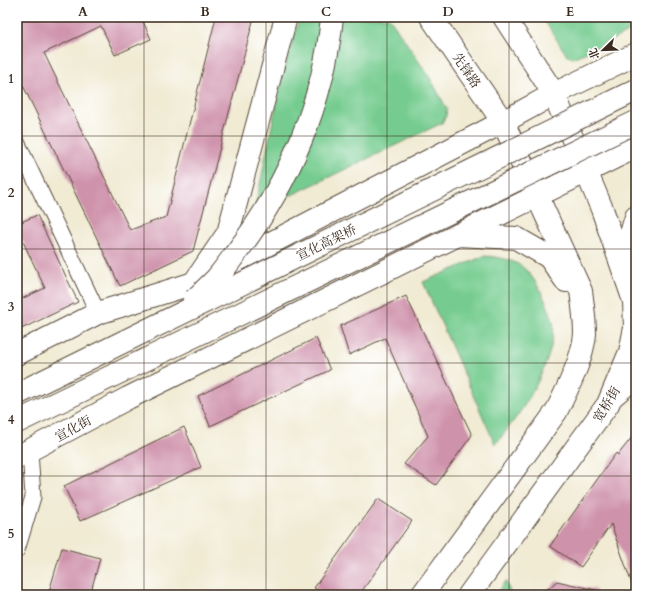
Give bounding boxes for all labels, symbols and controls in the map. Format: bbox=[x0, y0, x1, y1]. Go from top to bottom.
text: A bbox=[78, 3, 88, 21]
text: B bbox=[200, 3, 210, 21]
text: C bbox=[321, 3, 331, 21]
text: D bbox=[442, 3, 454, 21]
text: E bbox=[566, 3, 574, 21]
north arrow bbox=[583, 30, 623, 70]
text: 北 bbox=[585, 46, 603, 62]
street label: 先锋路 bbox=[448, 49, 485, 92]
text: 1 bbox=[8, 70, 14, 88]
text: 2 bbox=[8, 184, 15, 202]
street label: 宣化高架桥 bbox=[293, 221, 360, 265]
text: 3 bbox=[8, 298, 15, 316]
street label: 宽桥街 bbox=[589, 383, 625, 426]
text: 4 bbox=[8, 411, 15, 429]
street label: 宣化街 bbox=[52, 412, 95, 446]
text: 5 bbox=[8, 525, 14, 543]

